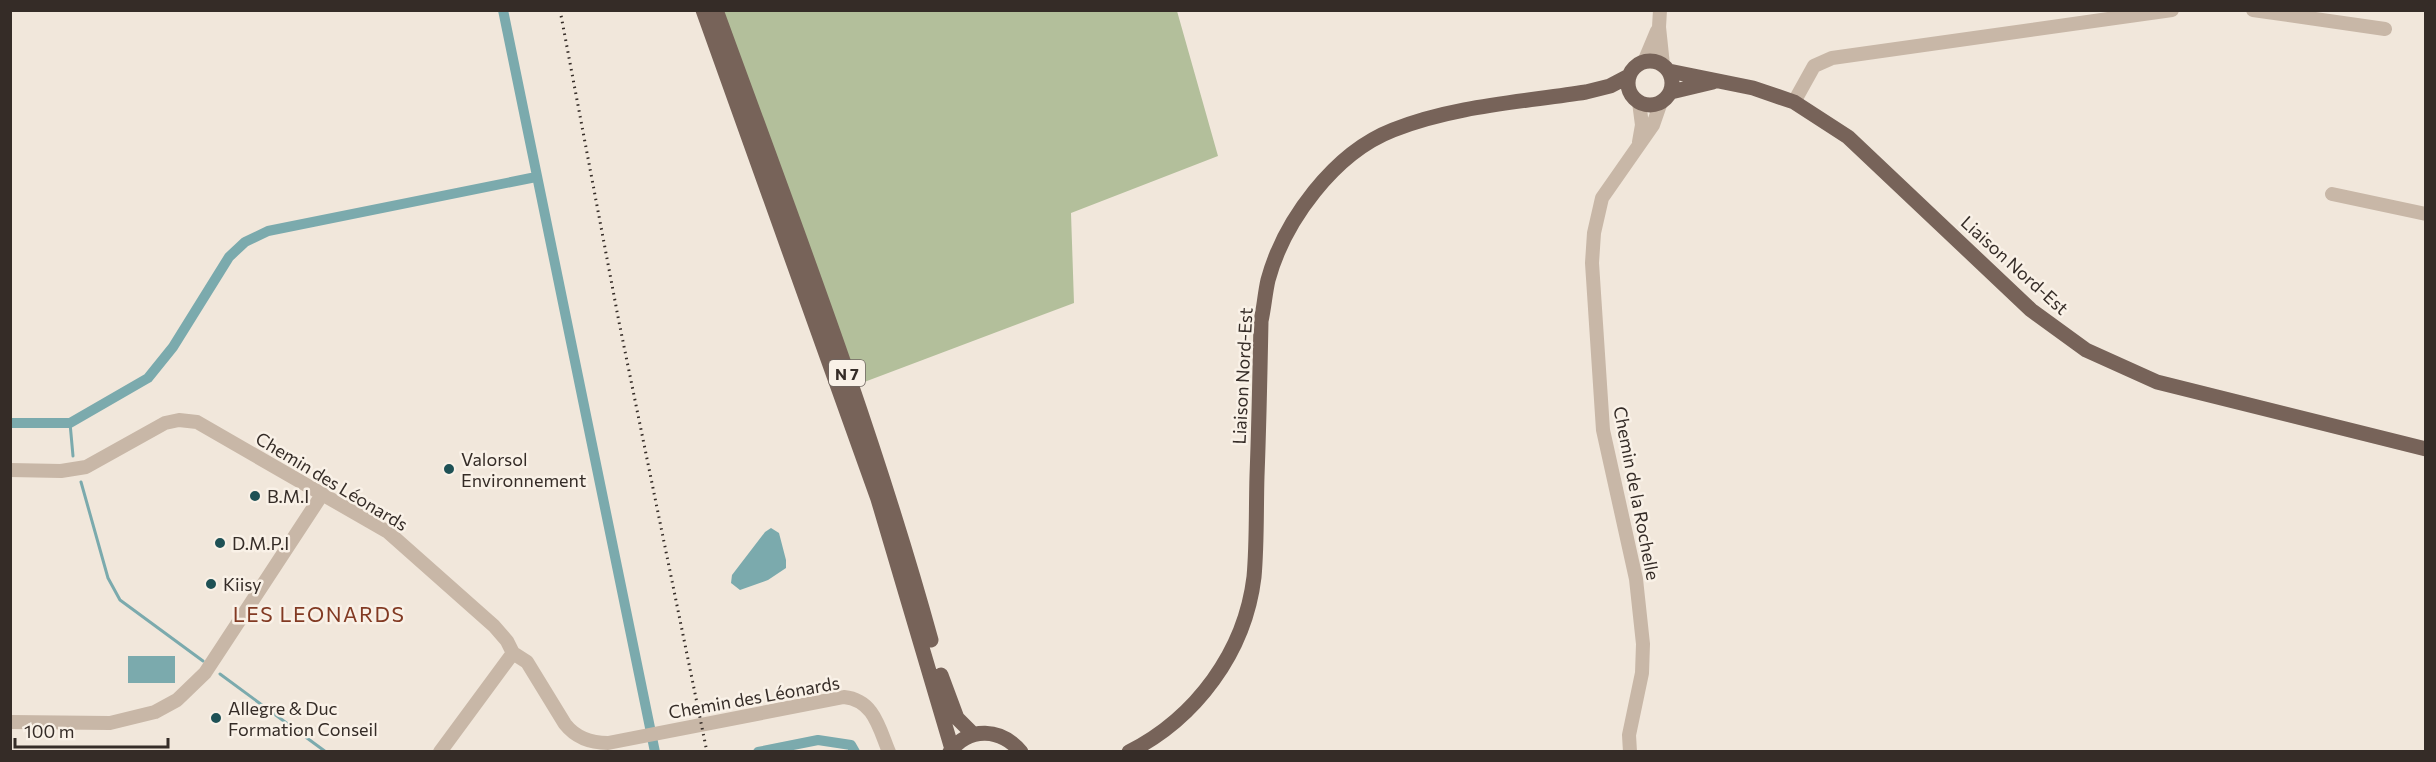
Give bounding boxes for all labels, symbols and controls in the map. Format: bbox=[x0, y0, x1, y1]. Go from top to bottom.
street label: Liaison Nord-Est bbox=[1957, 211, 2073, 319]
street label: Liaison Nord-Est bbox=[1227, 307, 1257, 445]
road number: N 7 bbox=[829, 360, 865, 386]
street label: Chemin de la Rochelle bbox=[1609, 404, 1665, 582]
street label: Chemin des Léonards bbox=[252, 427, 412, 535]
place label: Valorsol Environnement bbox=[461, 448, 586, 491]
marker: Valorsol Environnement bbox=[442, 462, 456, 476]
place label: B.M.I bbox=[267, 485, 309, 507]
marker: B.M.I bbox=[248, 489, 262, 503]
place label: D.M.P.I bbox=[232, 532, 289, 554]
marker: D.M.P.I bbox=[213, 536, 227, 550]
place label: Kiisy bbox=[223, 573, 262, 595]
marker: Kiisy bbox=[204, 577, 218, 591]
district label: LES LEONARDS bbox=[233, 601, 405, 626]
street label: Chemin des Léonards bbox=[667, 671, 841, 723]
place label: Allegre & Duc Formation Conseil bbox=[228, 697, 378, 740]
scale bar bbox=[15, 711, 168, 749]
marker: Allegre & Duc Formation Conseil bbox=[209, 711, 223, 725]
text: 100 m bbox=[24, 720, 74, 742]

